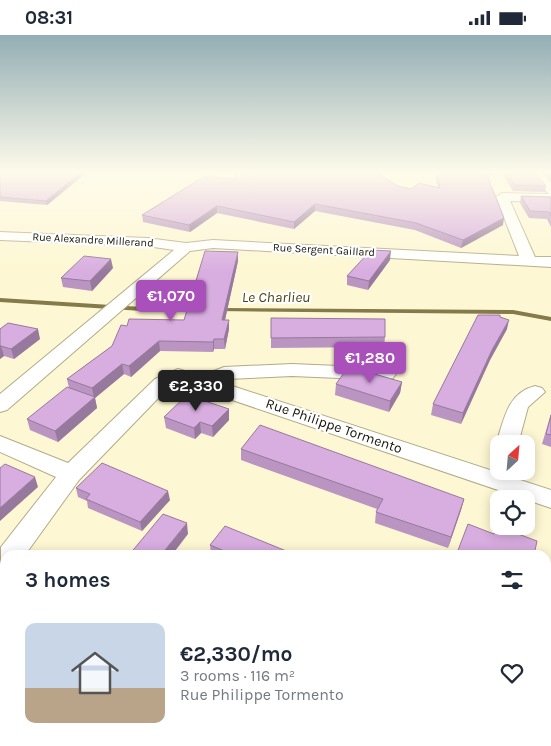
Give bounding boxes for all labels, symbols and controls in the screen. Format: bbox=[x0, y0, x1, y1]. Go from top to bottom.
text: 08:31 bbox=[25, 7, 73, 29]
street label: Rue Alexandre Millerand bbox=[32, 230, 154, 250]
street label: Rue Sergent Gaillard bbox=[273, 241, 375, 259]
pin: €1,070 bbox=[130, 279, 212, 322]
text: €1,070 bbox=[147, 286, 195, 305]
water label: Le Charlieu bbox=[242, 288, 310, 306]
pin: €1,280 bbox=[329, 341, 411, 384]
text: €1,280 bbox=[345, 348, 395, 367]
pin: €2,330 bbox=[155, 369, 237, 412]
text: €2,330 bbox=[169, 376, 223, 395]
street label: Rue Philippe Tormento bbox=[264, 395, 404, 457]
north arrow bbox=[490, 435, 535, 480]
map controls bbox=[490, 435, 535, 535]
button: locate bbox=[490, 490, 535, 535]
icon: filters bbox=[498, 566, 526, 594]
text: 3 homes bbox=[25, 568, 110, 592]
text: €2,330/mo bbox=[180, 642, 292, 666]
icon: home bbox=[65, 643, 125, 703]
icon: heart bbox=[498, 659, 526, 687]
text: 3 rooms · 116 m² bbox=[180, 666, 295, 685]
text: Rue Philippe Tormento bbox=[180, 685, 344, 704]

